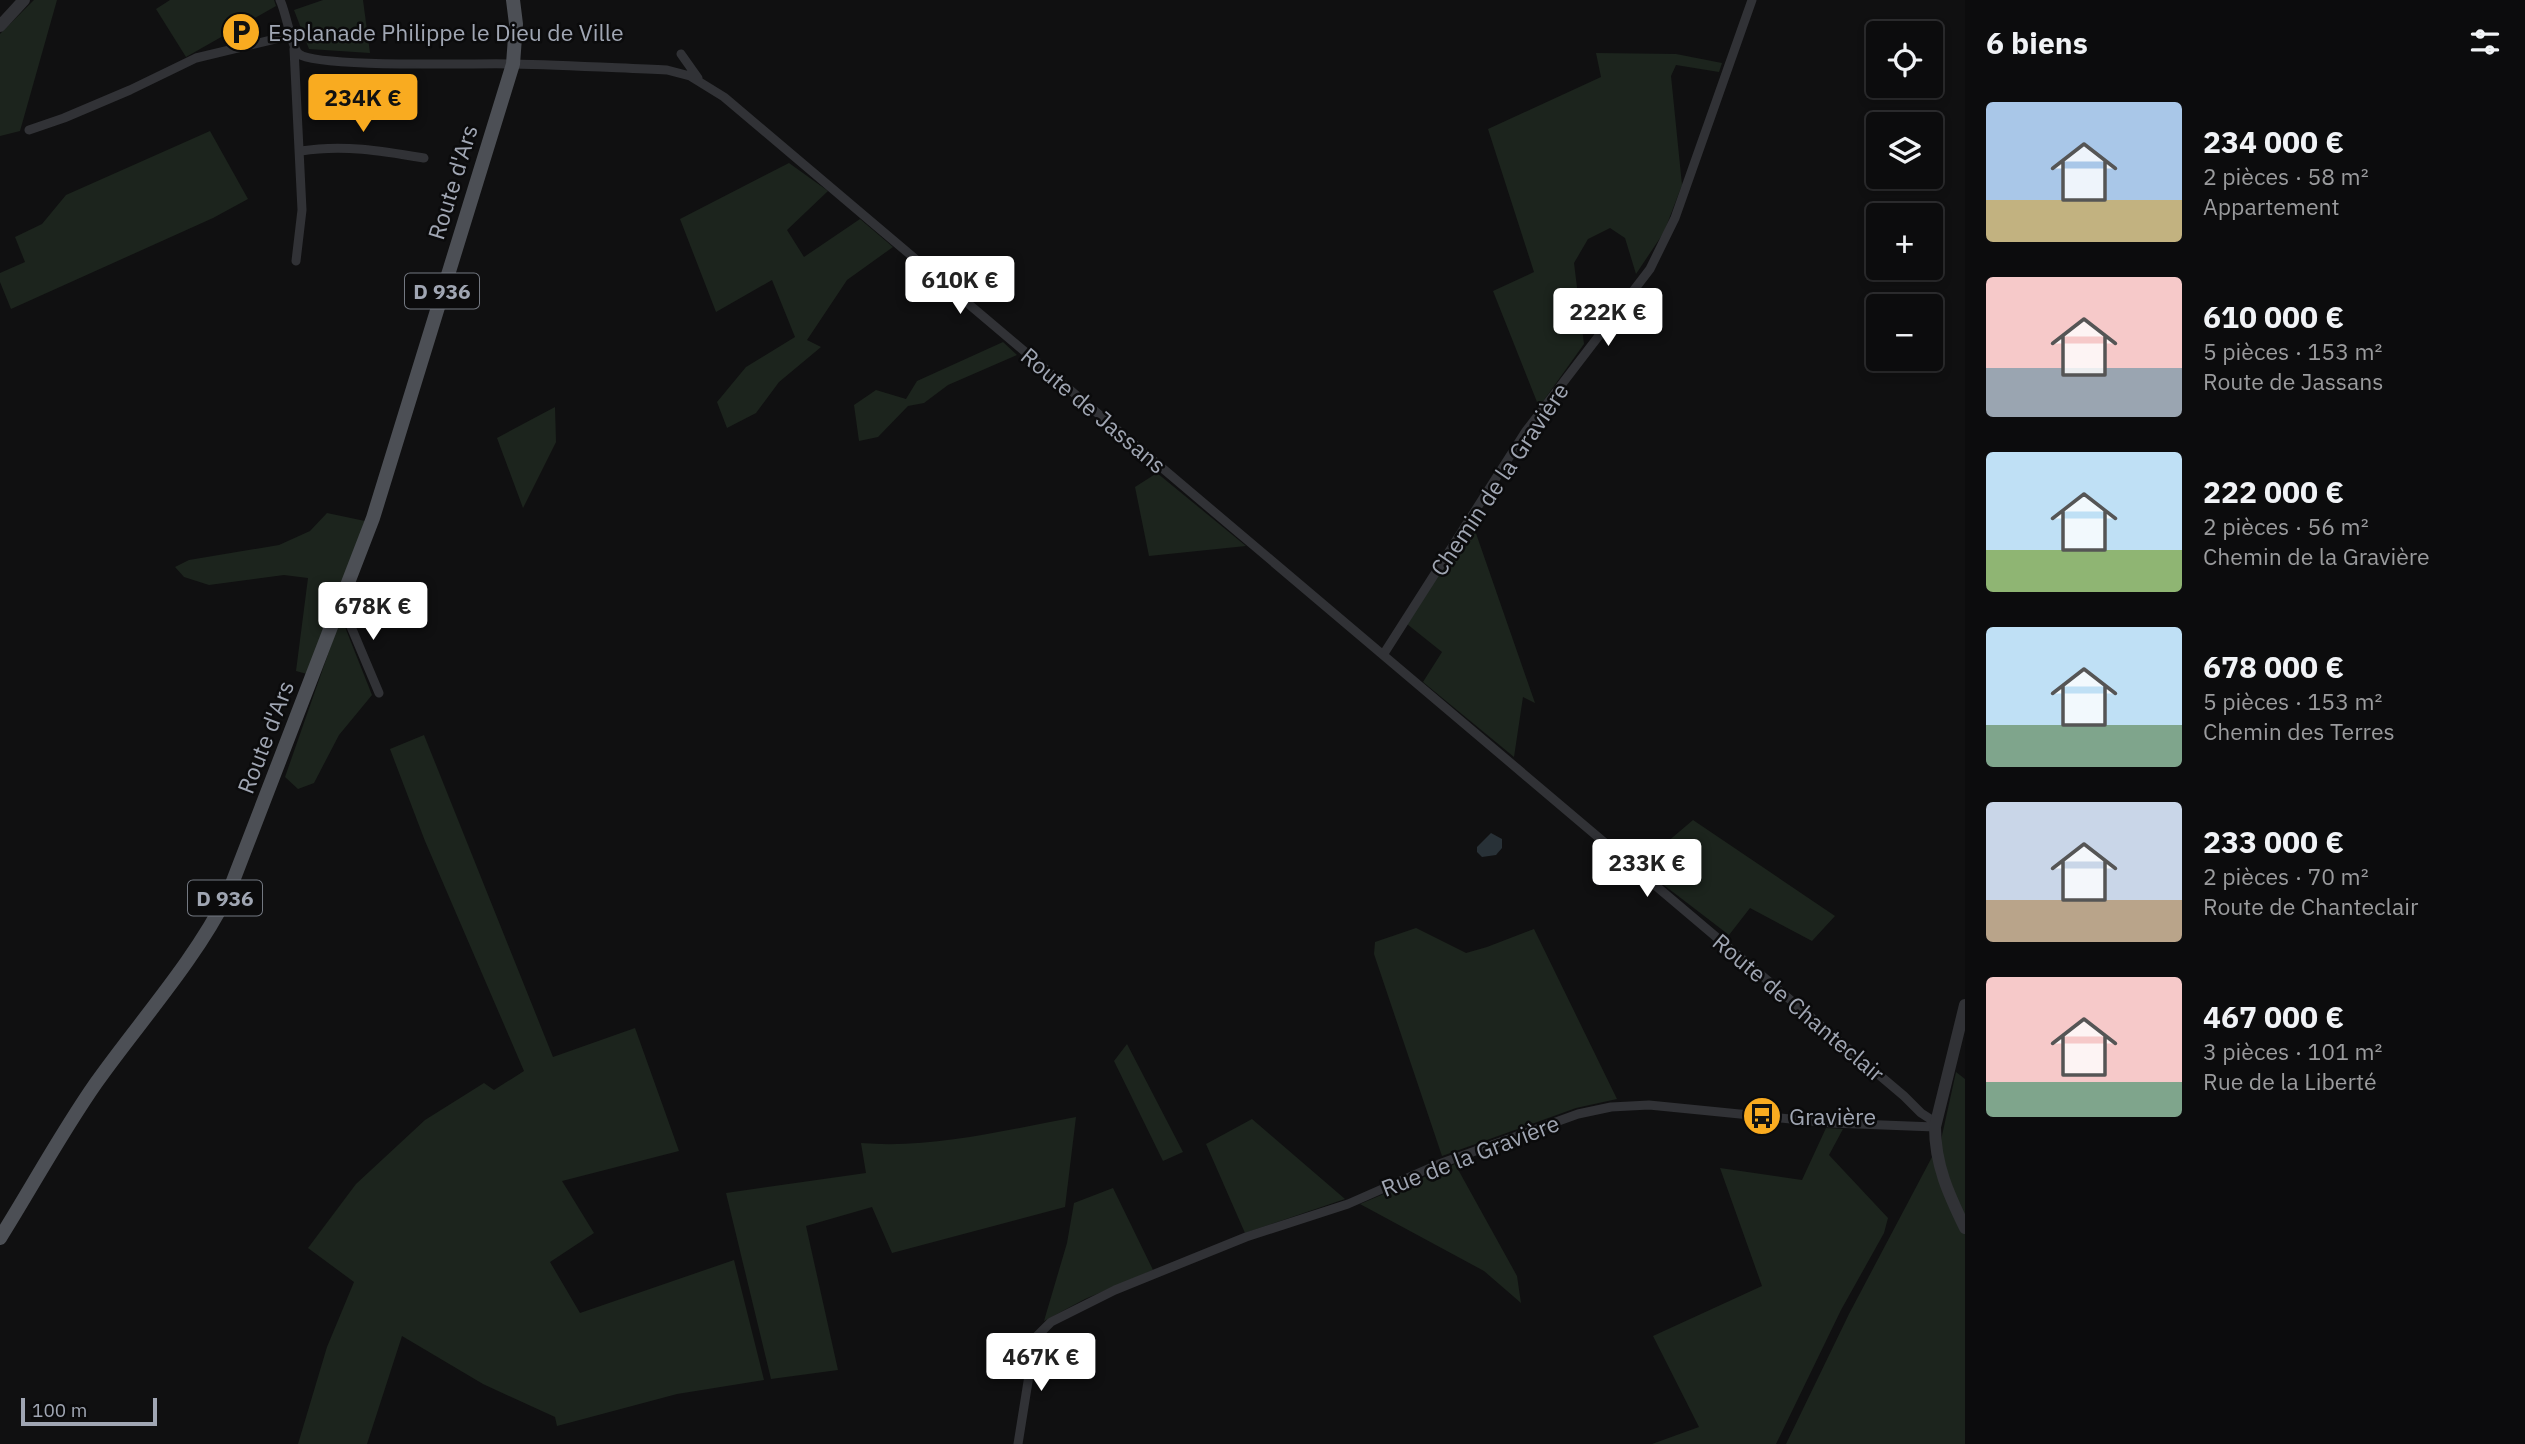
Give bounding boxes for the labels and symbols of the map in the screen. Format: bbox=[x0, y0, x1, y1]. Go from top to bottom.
parking icon: Esplanade Philippe le Dieu de Ville bbox=[220, 11, 262, 53]
place label: Esplanade Philippe le Dieu de Ville bbox=[268, 17, 624, 47]
pin: 234K € bbox=[306, 74, 420, 134]
street label: Route d'Ars bbox=[420, 121, 484, 243]
pin: 610K € bbox=[903, 256, 1017, 316]
road number: D 936 bbox=[405, 274, 479, 308]
pin: 222K € bbox=[1551, 288, 1665, 348]
street label: Route de Jassans bbox=[1015, 340, 1173, 480]
street label: Chemin de la Gravière bbox=[1423, 377, 1575, 581]
pin: 678K € bbox=[316, 582, 430, 642]
street label: Route d'Ars bbox=[230, 676, 300, 798]
pin: 233K € bbox=[1590, 839, 1704, 899]
road number: D 936 bbox=[188, 880, 262, 916]
street label: Route de Chanteclair bbox=[1707, 926, 1892, 1088]
bus stop icon: Gravière bbox=[1741, 1095, 1783, 1137]
place label: Gravière bbox=[1789, 1101, 1876, 1131]
street label: Rue de la Gravière bbox=[1377, 1107, 1563, 1203]
pin: 467K € bbox=[984, 1334, 1098, 1393]
scale bar bbox=[21, 1395, 158, 1427]

